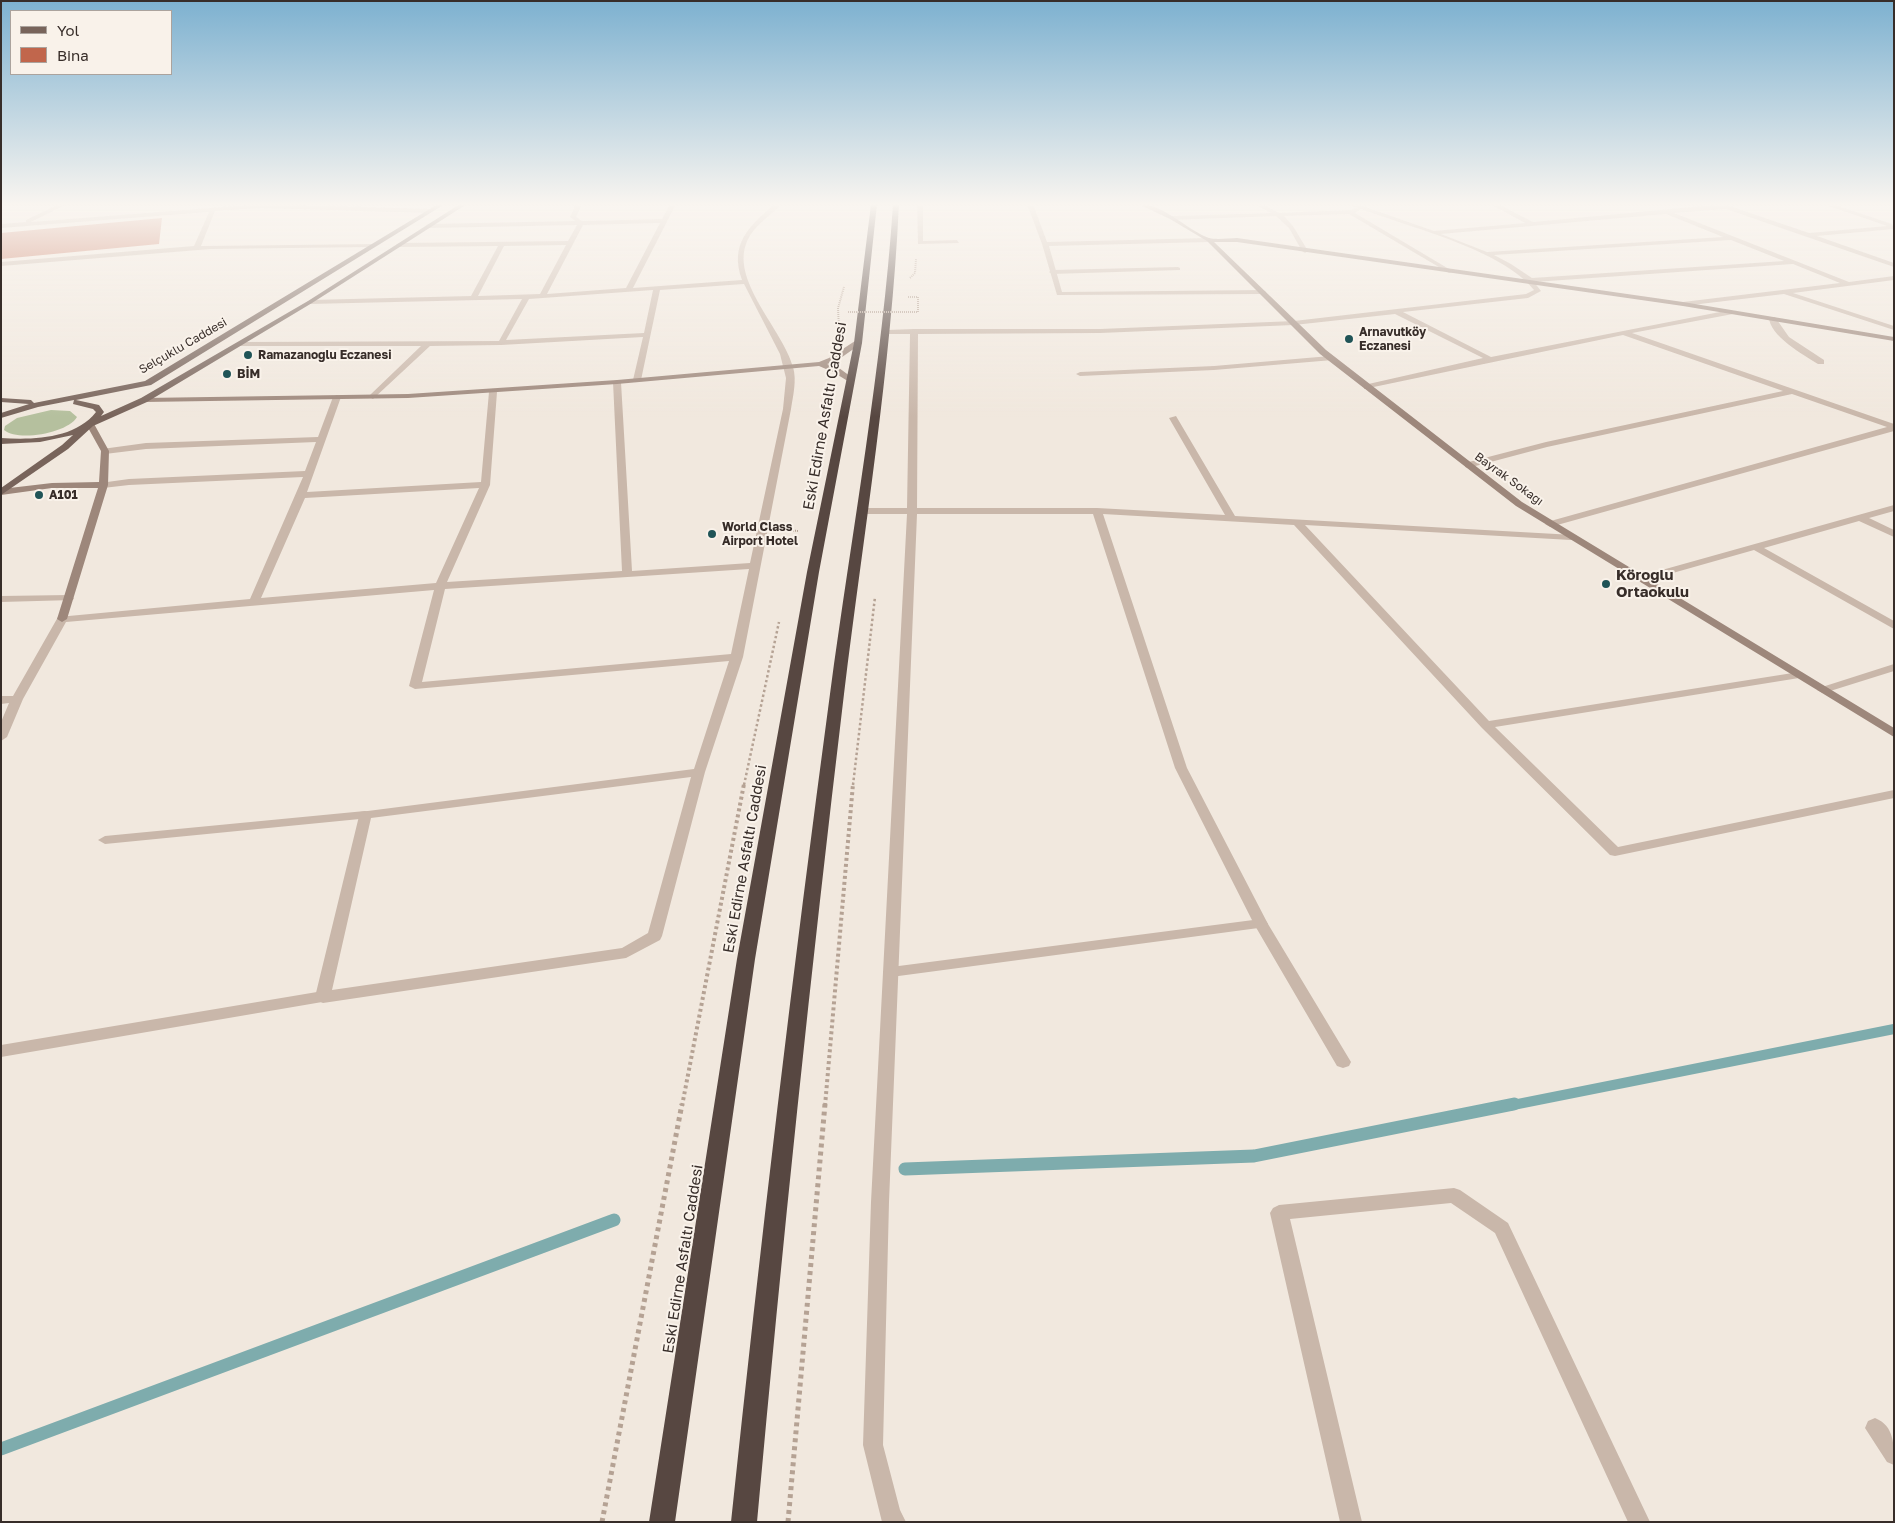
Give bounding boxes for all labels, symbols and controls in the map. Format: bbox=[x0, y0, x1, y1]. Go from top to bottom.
legend bbox=[10, 10, 172, 75]
text: Yol bbox=[57, 21, 79, 39]
text: Bina bbox=[57, 46, 89, 64]
street label: Selçuklu Caddesi bbox=[136, 315, 230, 377]
street label: Eski Edirne Asfaltı Caddesi bbox=[800, 321, 850, 511]
place label: Arnavutköy Eczanesi bbox=[1359, 325, 1426, 353]
marker: Arnavutköy Eczanesi bbox=[1343, 333, 1355, 345]
place label: Ramazanoğlu Eczanesi bbox=[258, 348, 391, 362]
marker: Ramazanoğlu Eczanesi bbox=[242, 349, 254, 361]
place label: BİM bbox=[237, 367, 260, 381]
marker: BİM bbox=[221, 368, 233, 380]
street label: Bayrak Sokağı bbox=[1472, 449, 1546, 509]
place label: A101 bbox=[49, 488, 78, 502]
marker: A101 bbox=[33, 489, 45, 501]
place label: World Class Airport Hotel bbox=[722, 520, 798, 548]
marker: World Class Airport Hotel bbox=[706, 528, 718, 540]
place label: Köroğlu Ortaokulu bbox=[1616, 566, 1689, 601]
marker: Köroğlu Ortaokulu bbox=[1600, 578, 1612, 590]
street label: Eski Edirne Asfaltı Caddesi bbox=[720, 764, 770, 954]
street label: Eski Edirne Asfaltı Caddesi bbox=[659, 1163, 707, 1355]

